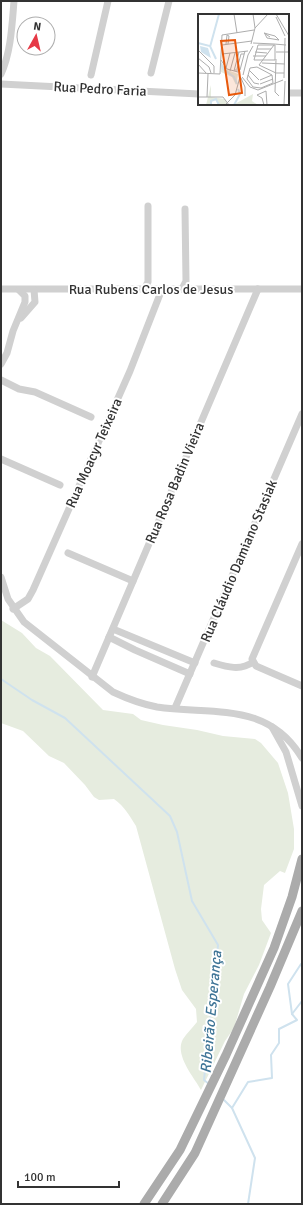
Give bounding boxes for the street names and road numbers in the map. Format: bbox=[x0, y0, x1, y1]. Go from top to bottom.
street label: Rua Pedro Faria bbox=[53, 78, 147, 100]
street label: Rua Rubens Carlos de Jesus bbox=[69, 281, 233, 298]
street label: Rua Moacyr Teixeira bbox=[62, 395, 126, 511]
street label: Rua Rosa Badin Vieira bbox=[142, 420, 208, 546]
street label: Rua Cláudio Damiano Stasiak bbox=[197, 477, 281, 645]

